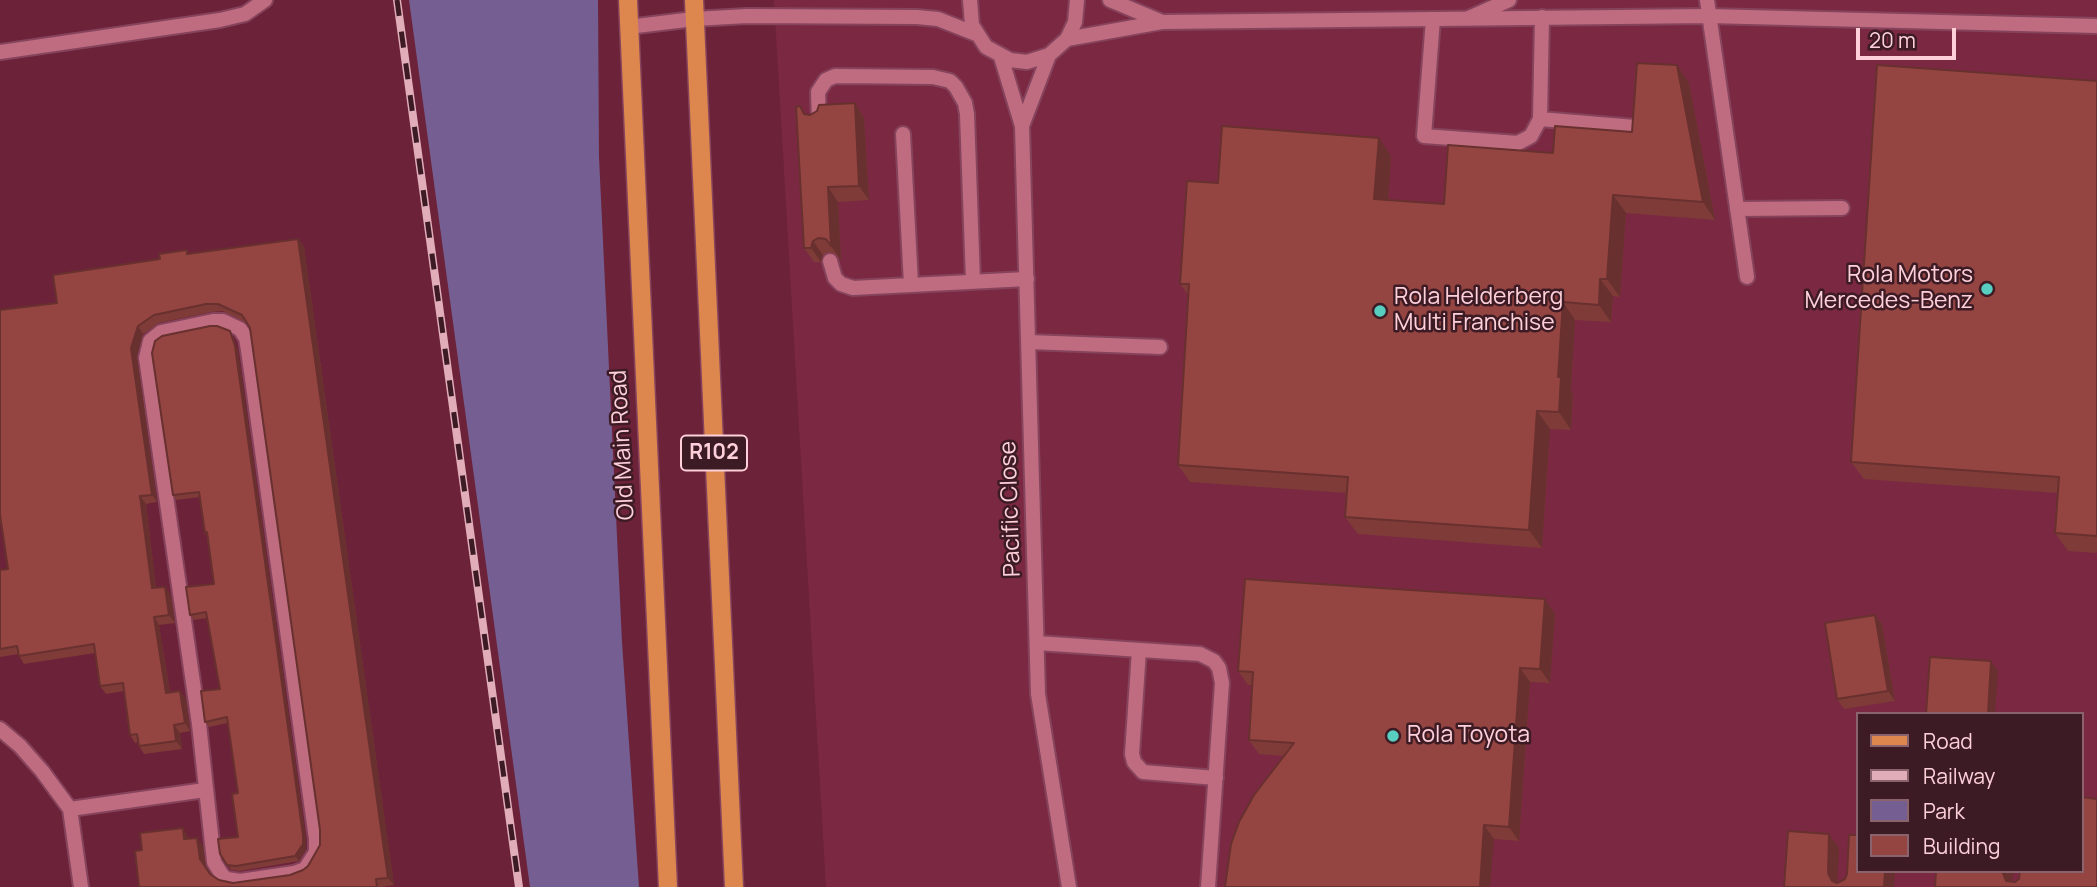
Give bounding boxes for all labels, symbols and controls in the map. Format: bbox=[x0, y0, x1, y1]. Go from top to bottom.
scale bar bbox=[1859, 14, 1959, 58]
text: 20 m bbox=[1869, 26, 1916, 54]
place label: Rola Motors Mercedes-Benz bbox=[1804, 262, 1973, 316]
marker: Rola Motors Mercedes-Benz bbox=[1979, 281, 1995, 297]
place label: Rola Helderberg Multi Franchise bbox=[1394, 284, 1563, 338]
marker: Rola Helderberg Multi Franchise bbox=[1372, 303, 1388, 319]
street label: Old Main Road bbox=[605, 369, 641, 521]
road number: R102 bbox=[681, 435, 747, 470]
street label: Pacific Close bbox=[995, 441, 1027, 577]
legend bbox=[1856, 712, 2083, 873]
place label: Rola Toyota bbox=[1407, 722, 1530, 750]
text: Road bbox=[1923, 727, 1973, 755]
marker: Rola Toyota bbox=[1385, 728, 1401, 744]
text: Railway bbox=[1923, 762, 1995, 790]
text: Park bbox=[1923, 797, 1965, 825]
text: Building bbox=[1923, 832, 2000, 860]

